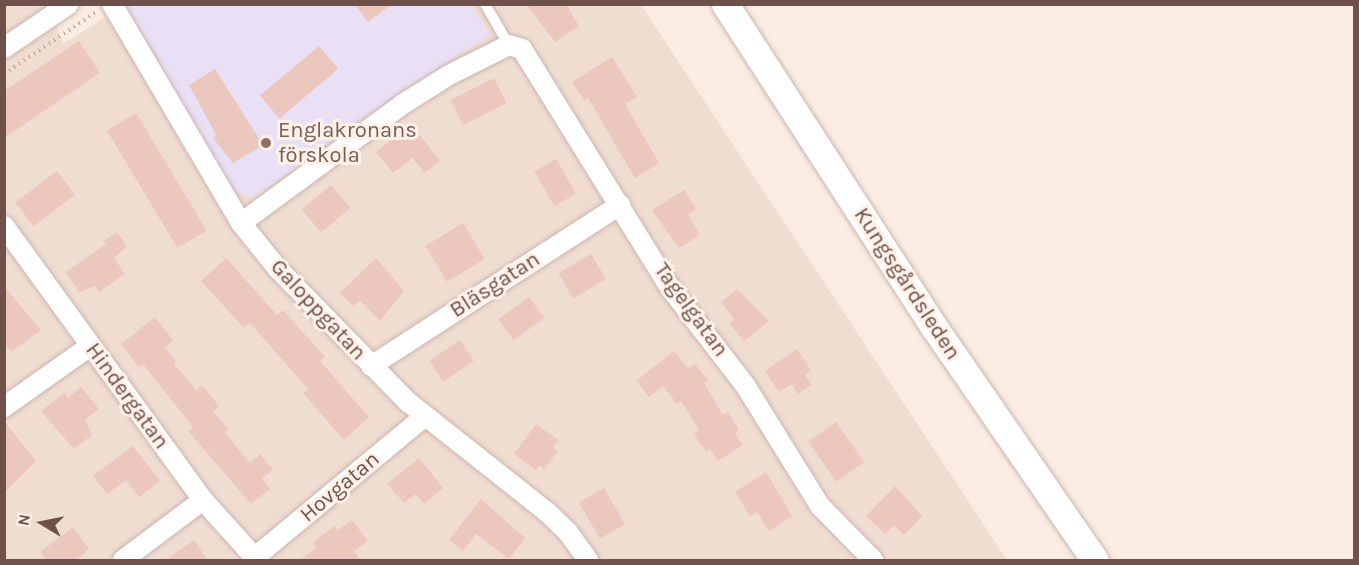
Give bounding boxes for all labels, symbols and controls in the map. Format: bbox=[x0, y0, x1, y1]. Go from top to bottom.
place label: Englakronans förskola bbox=[278, 117, 417, 168]
marker: Englakronans förskola bbox=[259, 136, 273, 150]
street label: Kungsgårdsleden bbox=[848, 203, 966, 365]
street label: Bläsgatan bbox=[445, 246, 545, 324]
street label: Galoppgatan bbox=[265, 254, 371, 366]
street label: Tagelgatan bbox=[648, 258, 734, 362]
street label: Hindergatan bbox=[80, 338, 174, 454]
street label: Hovgatan bbox=[295, 446, 385, 528]
north arrow bbox=[12, 493, 72, 553]
text: N bbox=[13, 512, 34, 527]

